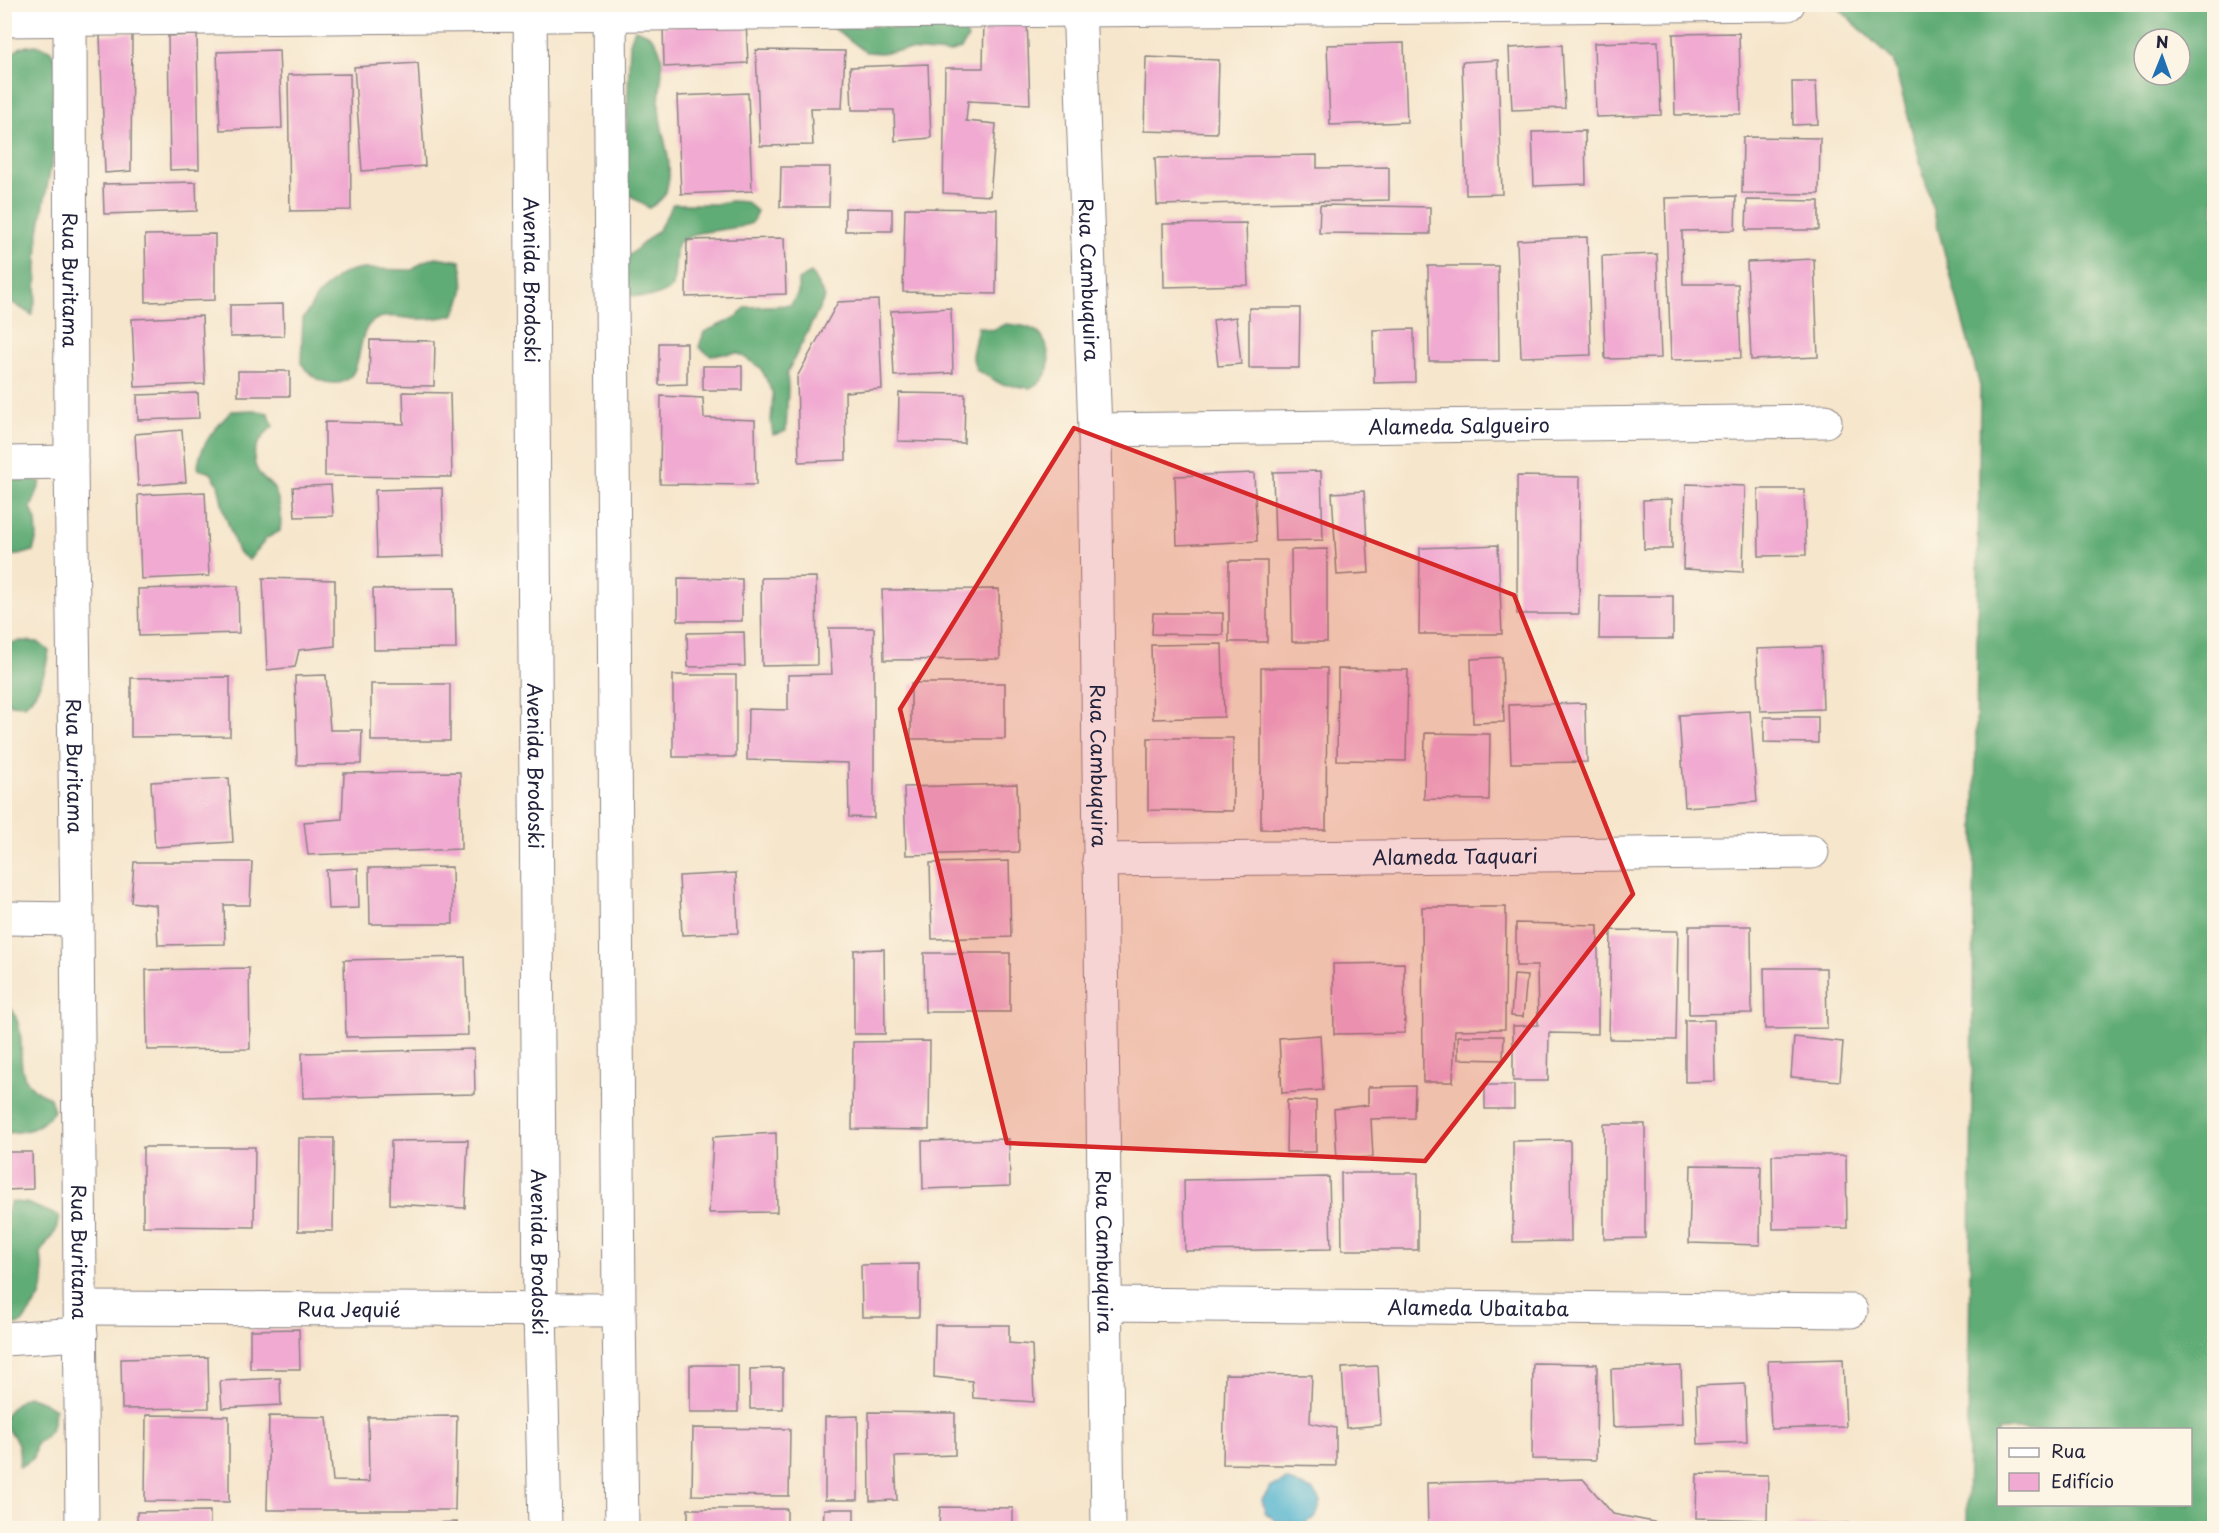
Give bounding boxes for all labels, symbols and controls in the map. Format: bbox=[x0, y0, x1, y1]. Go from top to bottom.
north arrow bbox=[2132, 27, 2192, 87]
text: N bbox=[2156, 29, 2169, 53]
street label: Avenida Brodoski bbox=[516, 197, 548, 363]
street label: Rua Cambuquira bbox=[1071, 198, 1107, 362]
street label: Rua Buritama bbox=[55, 213, 86, 347]
street label: Alameda Salgueiro bbox=[1368, 409, 1550, 442]
street label: Avenida Brodoski bbox=[520, 683, 551, 849]
street label: Rua Cambuquira bbox=[1083, 684, 1115, 848]
street label: Rua Buritama bbox=[59, 698, 91, 834]
street label: Alameda Taquari bbox=[1372, 840, 1538, 872]
street label: Avenida Brodoski bbox=[524, 1169, 556, 1335]
street label: Rua Cambuquira bbox=[1089, 1170, 1121, 1334]
street label: Rua Buritama bbox=[64, 1184, 95, 1320]
street label: Alameda Ubaitaba bbox=[1387, 1292, 1569, 1323]
street label: Rua Jequié bbox=[297, 1294, 401, 1324]
legend bbox=[1997, 1428, 2192, 1506]
text: Rua bbox=[2051, 1437, 2086, 1464]
text: Edifício bbox=[2051, 1467, 2114, 1494]

